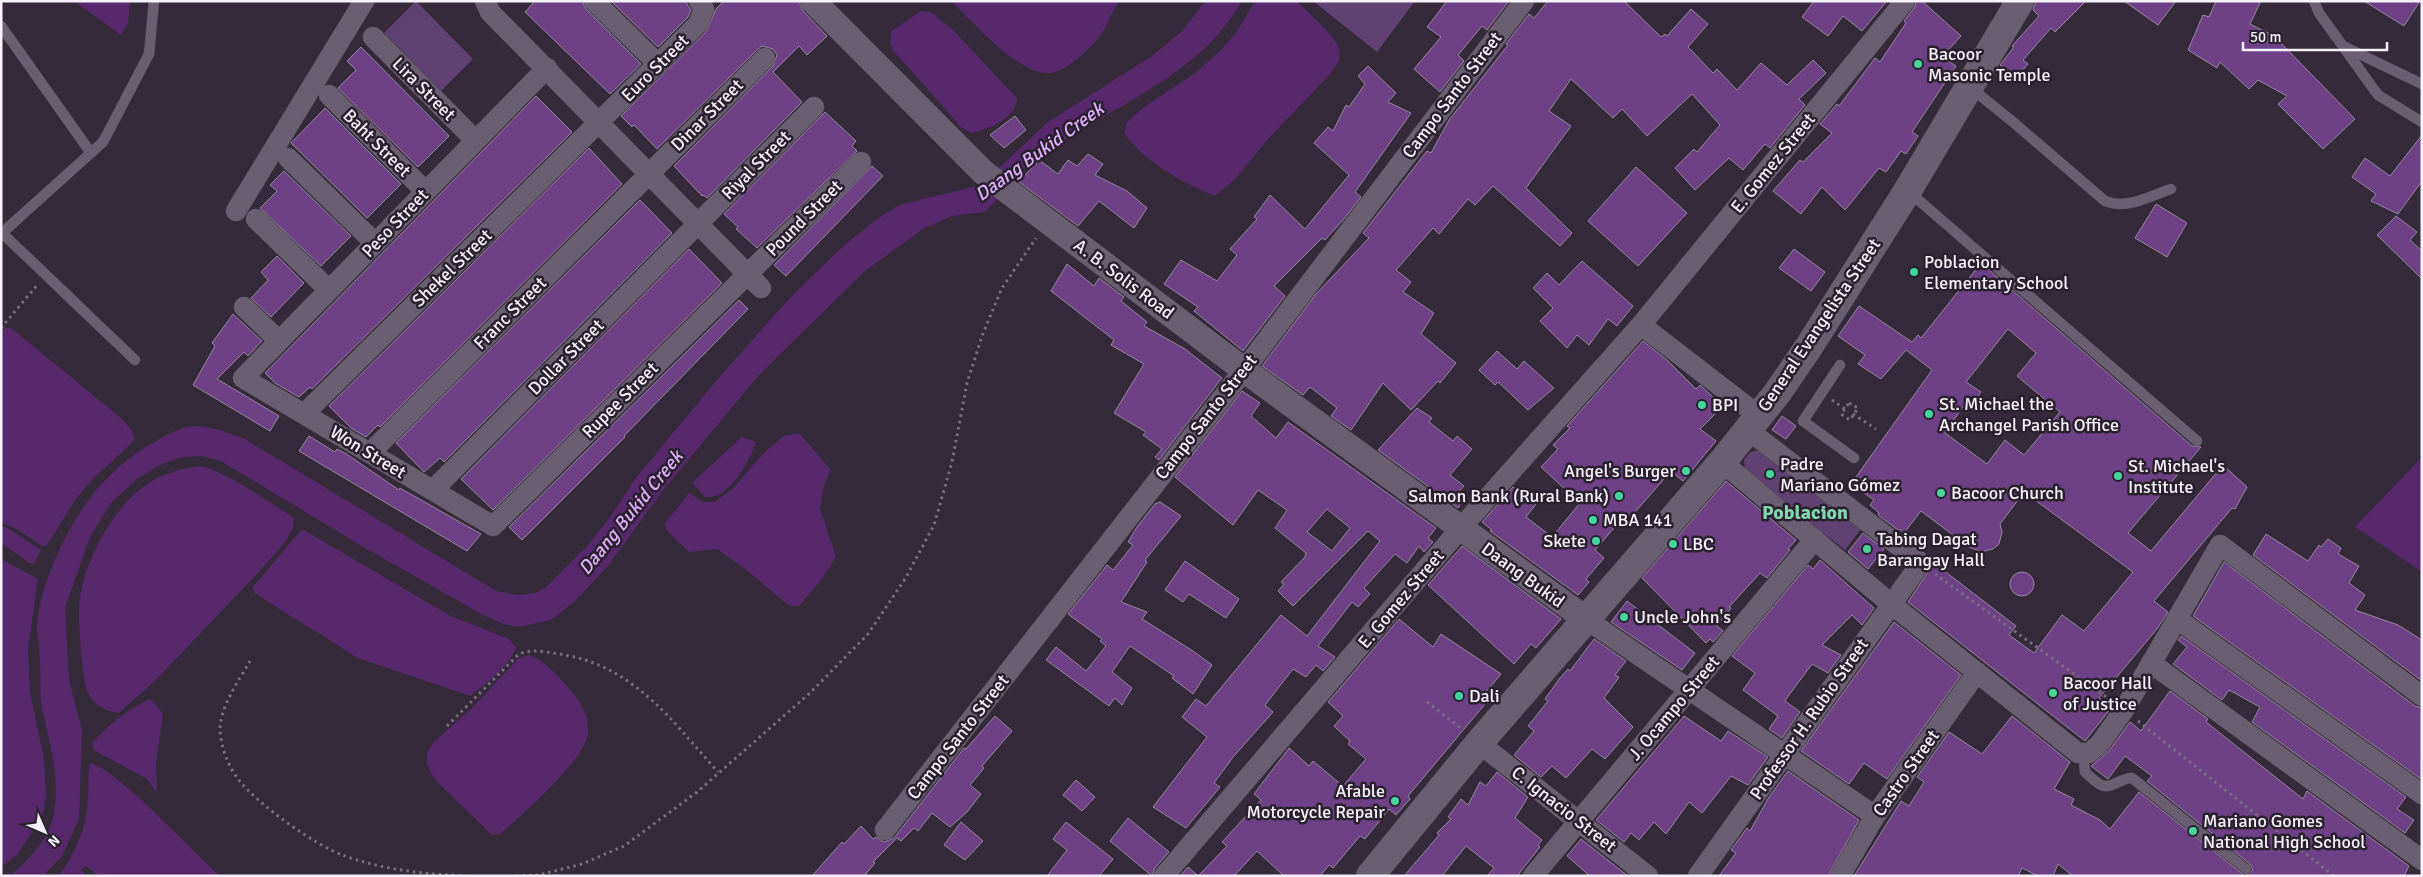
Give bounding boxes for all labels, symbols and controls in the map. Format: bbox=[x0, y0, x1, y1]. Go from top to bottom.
scale bar bbox=[2243, 20, 2387, 52]
street label: Campo Santo Street bbox=[1397, 28, 1507, 162]
text: 50 m bbox=[2250, 28, 2281, 46]
street label: Euro Street bbox=[617, 30, 693, 106]
place label: Bacoor Masonic Temple bbox=[1928, 43, 2050, 86]
street label: Lira Street bbox=[388, 53, 460, 125]
marker: Bacoor Masonic Temple bbox=[1912, 58, 1924, 70]
street label: Dinar Street bbox=[666, 74, 748, 156]
water label: Daang Bukid Creek bbox=[970, 96, 1110, 207]
street label: Baht Street bbox=[338, 104, 416, 182]
street label: E. Gomez Street bbox=[1726, 109, 1820, 217]
street label: Riyal Street bbox=[717, 126, 795, 204]
street label: Pound Street bbox=[761, 175, 847, 261]
street label: Peso Street bbox=[357, 184, 433, 262]
street label: Shekel Street bbox=[407, 224, 497, 312]
street label: A. B. Solis Road bbox=[1070, 234, 1178, 324]
street label: General Evangelista Street bbox=[1753, 234, 1885, 416]
place label: Poblacion Elementary School bbox=[1924, 251, 2069, 294]
marker: Poblacion Elementary School bbox=[1908, 266, 1920, 278]
street label: Franc Street bbox=[469, 272, 551, 354]
street label: Dollar Street bbox=[524, 315, 608, 399]
street label: Campo Santo Street bbox=[1150, 350, 1262, 484]
street label: Rupee Street bbox=[577, 357, 663, 443]
place label: St. Michael the Archangel Parish Office bbox=[1939, 393, 2119, 436]
place label: BPI bbox=[1712, 394, 1738, 416]
marker: BPI bbox=[1696, 399, 1708, 411]
marker: St. Michael the Archangel Parish Office bbox=[1923, 408, 1935, 420]
street label: Won Street bbox=[326, 421, 410, 483]
water label: Daang Bukid Creek bbox=[573, 444, 689, 580]
place label: Padre Mariano Gómez bbox=[1780, 453, 1900, 496]
place label: St. Michael's Institute bbox=[2128, 455, 2225, 498]
place label: Angel's Burger bbox=[1564, 460, 1676, 482]
marker: Angel's Burger bbox=[1680, 465, 1692, 477]
marker: Padre Mariano Gómez bbox=[1764, 468, 1776, 480]
marker: St. Michael's Institute bbox=[2112, 470, 2124, 482]
place label: Bacoor Church bbox=[1951, 482, 2064, 504]
place label: Salmon Bank (Rural Bank) bbox=[1408, 485, 1609, 507]
marker: Bacoor Church bbox=[1935, 487, 1947, 499]
marker: Salmon Bank (Rural Bank) bbox=[1613, 490, 1625, 502]
district label: Poblacion bbox=[1762, 500, 1848, 525]
place label: MBA 141 bbox=[1603, 509, 1673, 531]
marker: MBA 141 bbox=[1587, 514, 1599, 526]
place label: Tabing Dagat Barangay Hall bbox=[1877, 528, 1985, 571]
place label: Skete bbox=[1543, 530, 1586, 552]
place label: LBC bbox=[1683, 533, 1714, 555]
marker: Skete bbox=[1590, 535, 1602, 547]
street label: Daang Bukid bbox=[1477, 538, 1569, 612]
marker: LBC bbox=[1667, 538, 1679, 550]
marker: Tabing Dagat Barangay Hall bbox=[1861, 543, 1873, 555]
street label: E. Gomez Street bbox=[1353, 545, 1449, 653]
place label: Uncle John's bbox=[1634, 606, 1731, 628]
marker: Uncle John's bbox=[1618, 611, 1630, 623]
street label: Professor H. Rubio Street bbox=[1745, 634, 1873, 804]
street label: J. Ocampo Street bbox=[1624, 651, 1724, 765]
street label: Campo Santo Street bbox=[902, 670, 1014, 804]
place label: Bacoor Hall of Justice bbox=[2063, 672, 2152, 715]
place label: Dali bbox=[1469, 685, 1500, 707]
marker: Bacoor Hall of Justice bbox=[2047, 687, 2059, 699]
marker: Dali bbox=[1453, 690, 1465, 702]
street label: Castro Street bbox=[1868, 726, 1944, 820]
street label: C. Ignacio Street bbox=[1507, 761, 1621, 857]
place label: Afable Motorcycle Repair bbox=[1246, 780, 1385, 823]
marker: Afable Motorcycle Repair bbox=[1389, 795, 1401, 807]
north arrow bbox=[20, 807, 70, 857]
place label: Mariano Gomes National High School bbox=[2203, 810, 2366, 853]
marker: Mariano Gomes National High School bbox=[2187, 825, 2199, 837]
text: N bbox=[44, 831, 63, 850]

